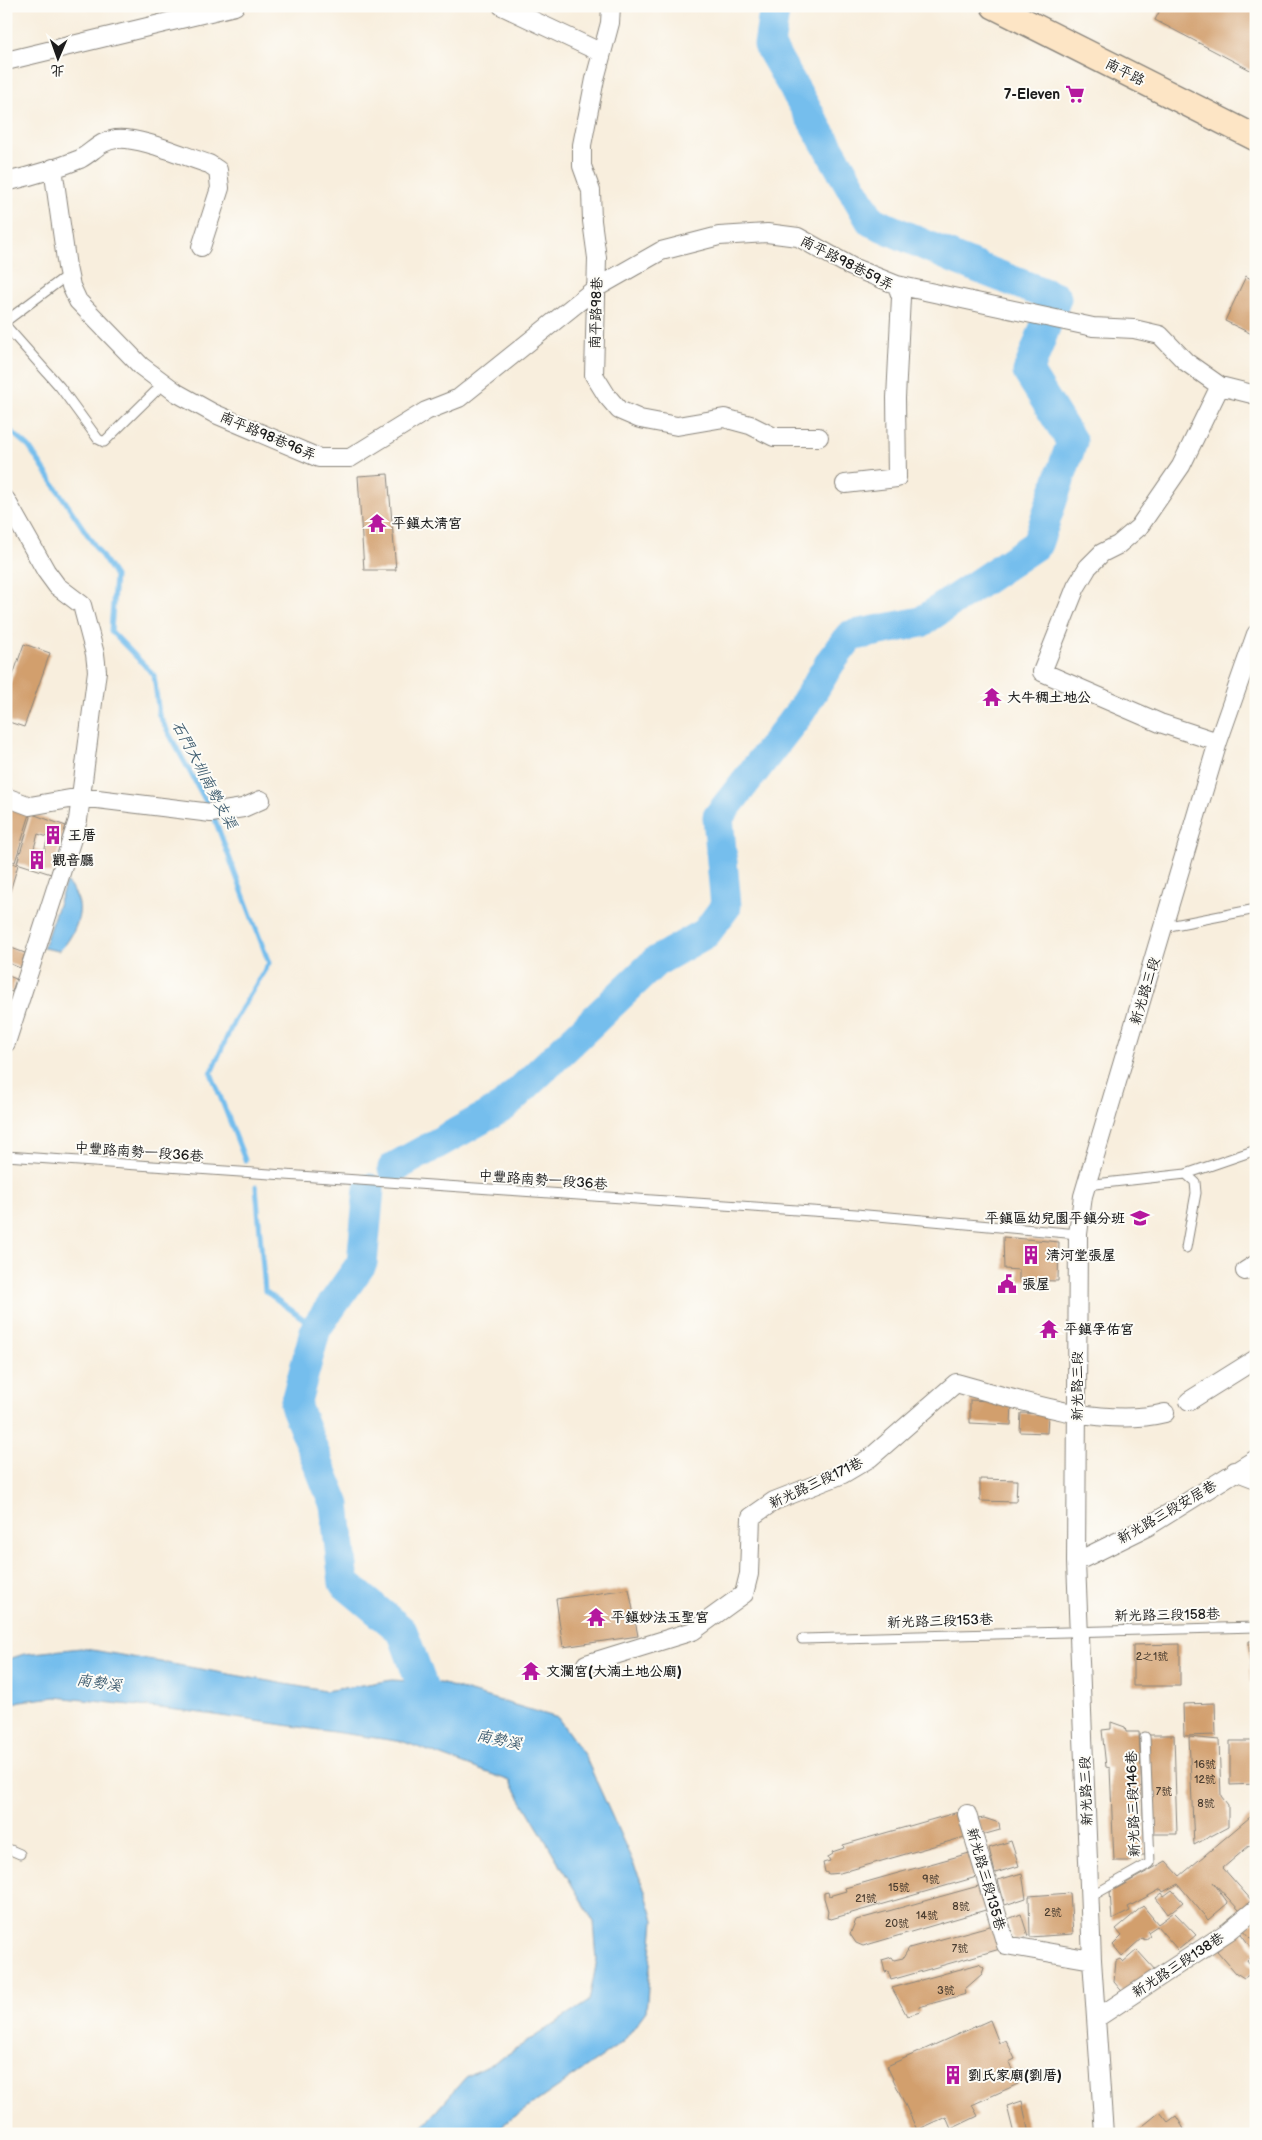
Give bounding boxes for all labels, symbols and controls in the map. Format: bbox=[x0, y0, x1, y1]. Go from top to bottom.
north arrow bbox=[32, 32, 82, 82]
street label: 南平路 bbox=[1102, 55, 1148, 89]
text: 北 bbox=[50, 62, 65, 79]
supermarket icon: 7-Eleven bbox=[1064, 83, 1086, 105]
place label: 7-Eleven bbox=[1004, 86, 1060, 103]
street label: 南平路98巷59弄 bbox=[798, 232, 896, 294]
street label: 南平路98巷 bbox=[586, 276, 606, 349]
street label: 南平路98巷96弄 bbox=[217, 408, 319, 464]
temple icon: 平鎮太清宮 bbox=[366, 512, 388, 534]
place label: 平鎮太清宮 bbox=[392, 515, 462, 532]
temple icon: 大牛稠土地公 bbox=[981, 686, 1003, 708]
place label: 大牛稠土地公 bbox=[1007, 689, 1091, 706]
water label: 石門大圳南勢支渠 bbox=[167, 718, 241, 834]
building icon: 王厝 bbox=[42, 824, 64, 846]
place label: 王厝 bbox=[68, 827, 96, 844]
building icon: 觀音廳 bbox=[26, 849, 48, 871]
place label: 觀音廳 bbox=[52, 852, 94, 869]
street label: 新光路三段 bbox=[1127, 955, 1163, 1027]
street label: 中豐路南勢一段36巷 bbox=[74, 1139, 205, 1165]
street label: 中豐路南勢一段36巷 bbox=[478, 1167, 609, 1193]
school or university icon: 平鎮區幼兒園平鎮分班 bbox=[1129, 1207, 1151, 1229]
place label: 平鎮區幼兒園平鎮分班 bbox=[985, 1210, 1125, 1227]
building icon: 清河堂張屋 bbox=[1020, 1244, 1042, 1266]
place label: 清河堂張屋 bbox=[1046, 1247, 1116, 1264]
public building icon: 張屋 bbox=[996, 1273, 1018, 1295]
place label: 張屋 bbox=[1022, 1276, 1050, 1293]
temple icon: 平鎮孚佑宮 bbox=[1038, 1318, 1060, 1340]
place label: 平鎮孚佑宮 bbox=[1064, 1321, 1134, 1338]
street label: 新光路三段 bbox=[1069, 1351, 1086, 1421]
street label: 新光路三段171巷 bbox=[766, 1453, 867, 1512]
street label: 新光路三段安居巷 bbox=[1114, 1476, 1221, 1547]
temple icon: 平鎮妙法玉聖宮 bbox=[585, 1606, 607, 1628]
street label: 新光路三段158巷 bbox=[1114, 1606, 1221, 1624]
place label: 平鎮妙法玉聖宮 bbox=[611, 1609, 709, 1626]
street label: 新光路三段153巷 bbox=[887, 1611, 994, 1631]
house number: 2之1號 bbox=[1136, 1650, 1168, 1663]
temple icon: 文瀾宮(大湳土地公廟) bbox=[520, 1660, 542, 1682]
place label: 文瀾宮(大湳土地公廟) bbox=[546, 1663, 682, 1680]
water label: 南勢溪 bbox=[75, 1670, 124, 1696]
water label: 南勢溪 bbox=[475, 1726, 524, 1754]
street label: 新光路三段146巷 bbox=[1123, 1749, 1143, 1858]
street label: 新光路三段 bbox=[1076, 1756, 1096, 1826]
house number: 16號 bbox=[1194, 1758, 1216, 1771]
house number: 12號 bbox=[1194, 1773, 1216, 1786]
house number: 7號 bbox=[1156, 1785, 1172, 1798]
house number: 8號 bbox=[1197, 1797, 1215, 1810]
street label: 新光路三段135巷 bbox=[963, 1826, 1009, 1933]
house number: 9號 bbox=[922, 1873, 940, 1886]
house number: 15號 bbox=[888, 1881, 910, 1894]
house number: 21號 bbox=[855, 1892, 877, 1905]
house number: 8號 bbox=[952, 1900, 970, 1913]
house number: 2號 bbox=[1044, 1906, 1062, 1919]
house number: 14號 bbox=[916, 1909, 938, 1922]
house number: 20號 bbox=[885, 1917, 909, 1930]
street label: 新光路三段138巷 bbox=[1129, 1928, 1228, 2001]
house number: 7號 bbox=[952, 1942, 968, 1955]
house number: 3號 bbox=[937, 1984, 955, 1997]
building icon: 劉氏家廟(劉厝) bbox=[942, 2064, 964, 2086]
place label: 劉氏家廟(劉厝) bbox=[968, 2067, 1062, 2084]

